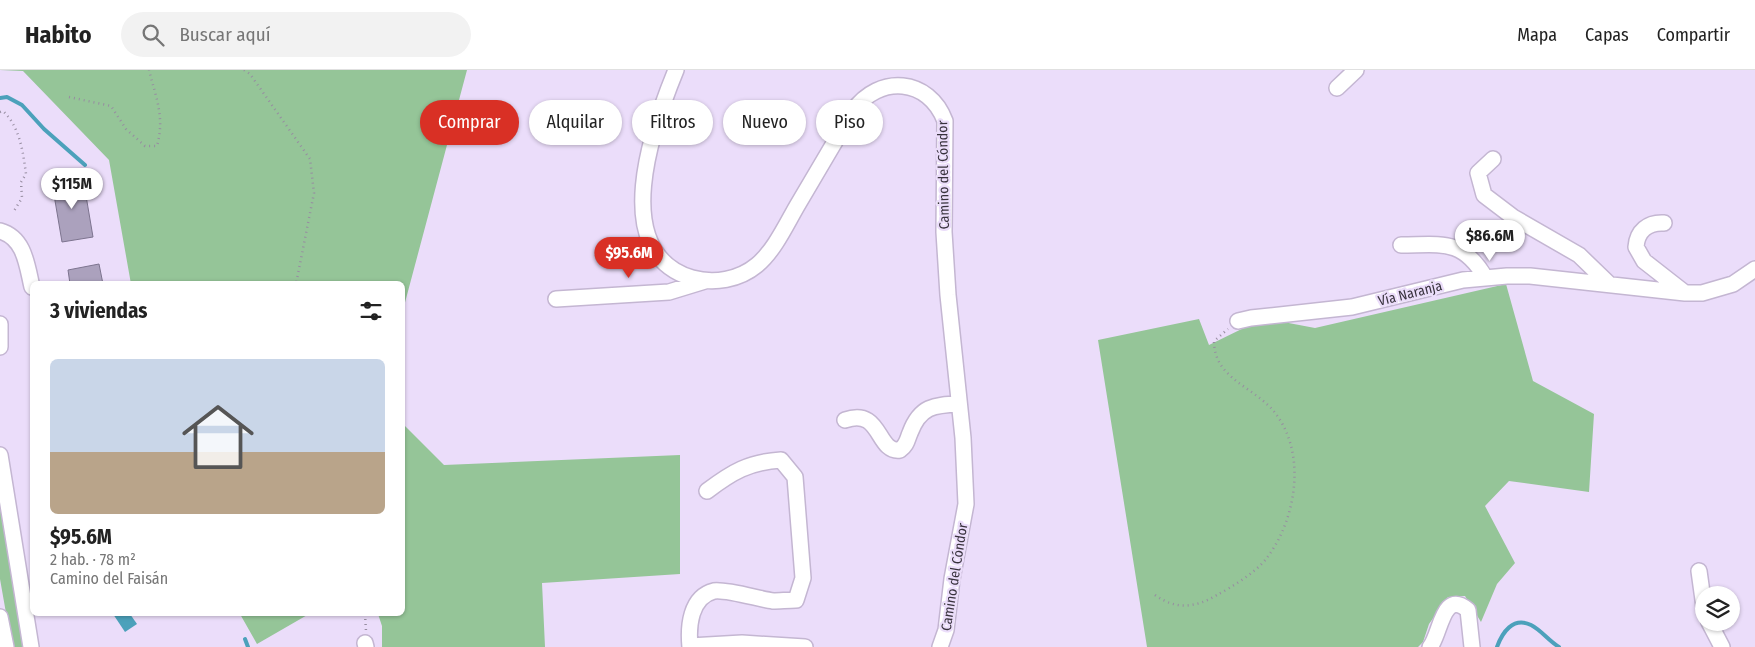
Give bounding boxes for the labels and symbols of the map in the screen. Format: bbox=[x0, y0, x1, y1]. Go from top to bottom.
street label: Camino del Cóndor bbox=[934, 120, 953, 230]
pin: $115M bbox=[37, 168, 107, 210]
pin: $86.6M bbox=[1449, 220, 1531, 262]
pin: $95.6M bbox=[588, 236, 670, 279]
street label: Vía Naranja bbox=[1376, 277, 1444, 310]
street label: Camino del Cóndor bbox=[938, 522, 971, 632]

